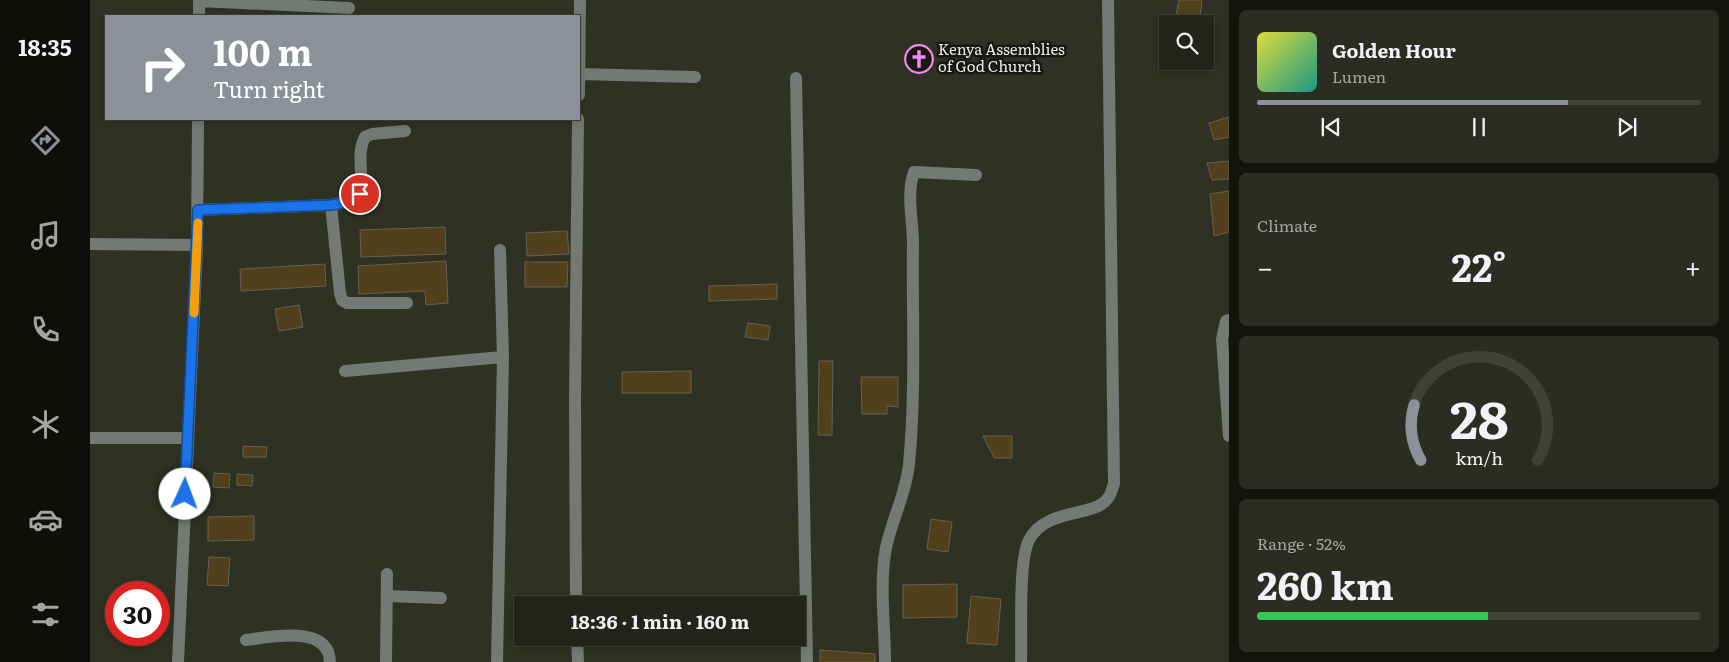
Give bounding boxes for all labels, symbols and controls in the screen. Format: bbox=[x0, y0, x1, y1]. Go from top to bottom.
map controls bbox=[1159, 15, 1214, 70]
button: search bbox=[1159, 15, 1214, 70]
text: 100 m bbox=[213, 25, 313, 77]
text: 18:35 bbox=[18, 30, 72, 63]
icon: right bbox=[130, 35, 195, 100]
text: Golden Hour bbox=[1332, 36, 1456, 64]
place label: Kenya Assemblies of God Church bbox=[938, 37, 1065, 77]
church icon: Kenya Assemblies of God Church bbox=[904, 44, 934, 74]
text: Lumen bbox=[1332, 64, 1386, 88]
text: Turn right bbox=[213, 72, 325, 105]
icon: previous bbox=[1317, 113, 1345, 141]
icon: pause bbox=[1465, 113, 1493, 141]
icon: next bbox=[1613, 113, 1641, 141]
icon: directions bbox=[28, 123, 63, 158]
pin bbox=[339, 173, 381, 215]
icon: arrive bbox=[346, 180, 374, 208]
text: Climate bbox=[1257, 213, 1317, 237]
icon: music bbox=[28, 218, 63, 253]
text: 22° bbox=[1452, 237, 1506, 294]
text: − bbox=[1257, 245, 1273, 287]
text: + bbox=[1685, 245, 1701, 287]
icon: phone bbox=[28, 312, 63, 347]
text: 28 bbox=[1450, 377, 1508, 455]
icon: climate bbox=[28, 407, 63, 442]
text: km/h bbox=[1455, 444, 1503, 471]
position arrow bbox=[158, 467, 210, 519]
icon: car bbox=[28, 502, 63, 537]
text: Range · 52% bbox=[1257, 531, 1346, 555]
text: 260 km bbox=[1257, 555, 1394, 612]
speed limit sign: 30 bbox=[105, 581, 170, 646]
icon: filters bbox=[28, 597, 63, 632]
text: 18:36 · 1 min · 160 m bbox=[571, 607, 749, 635]

